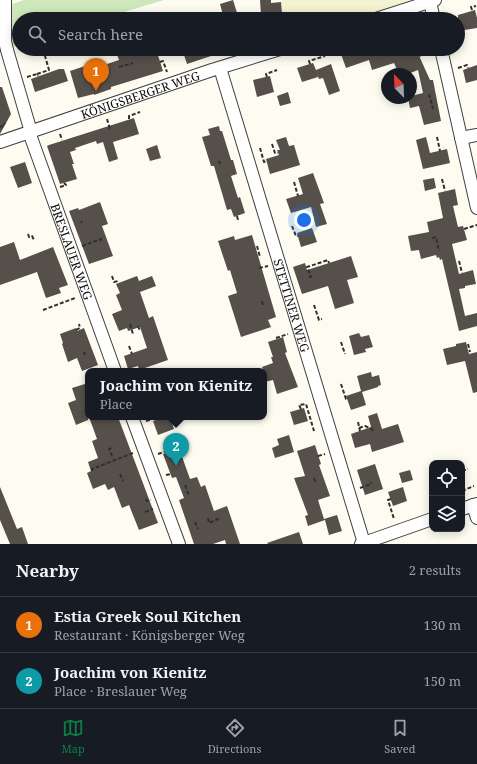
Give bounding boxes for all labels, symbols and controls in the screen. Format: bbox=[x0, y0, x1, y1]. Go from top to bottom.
search box bbox=[12, 12, 465, 56]
icon: search bbox=[26, 23, 48, 45]
text: Search here bbox=[58, 24, 143, 44]
pin: 1 bbox=[83, 58, 109, 91]
street label: KÖNIGSBERGER WEG bbox=[78, 66, 202, 122]
north arrow bbox=[381, 68, 417, 104]
street label: BRESLAUER WEG bbox=[47, 201, 97, 302]
your location bbox=[294, 210, 314, 230]
street label: STETTINER WEG bbox=[270, 257, 314, 354]
popup bbox=[85, 368, 267, 420]
text: Joachim von Kienitz bbox=[100, 375, 252, 395]
text: Place bbox=[100, 395, 132, 413]
pin: 2 bbox=[163, 433, 189, 466]
map controls bbox=[429, 460, 465, 532]
button: locate bbox=[429, 460, 465, 496]
button: layers bbox=[429, 496, 465, 532]
text: Nearby bbox=[16, 559, 79, 582]
text: 2 results bbox=[409, 561, 461, 579]
text: Estia Greek Soul Kitchen bbox=[54, 606, 241, 626]
text: 1 bbox=[25, 616, 33, 634]
text: 130 m bbox=[424, 616, 461, 634]
text: Restaurant · Königsberger Weg bbox=[54, 626, 245, 644]
text: Joachim von Kienitz bbox=[54, 662, 206, 682]
text: 2 bbox=[25, 672, 33, 690]
text: 150 m bbox=[424, 672, 461, 690]
text: Place · Breslauer Weg bbox=[54, 682, 187, 700]
tab: Map bbox=[61, 717, 85, 756]
tab: Directions bbox=[208, 717, 261, 756]
tab: Saved bbox=[384, 717, 416, 756]

